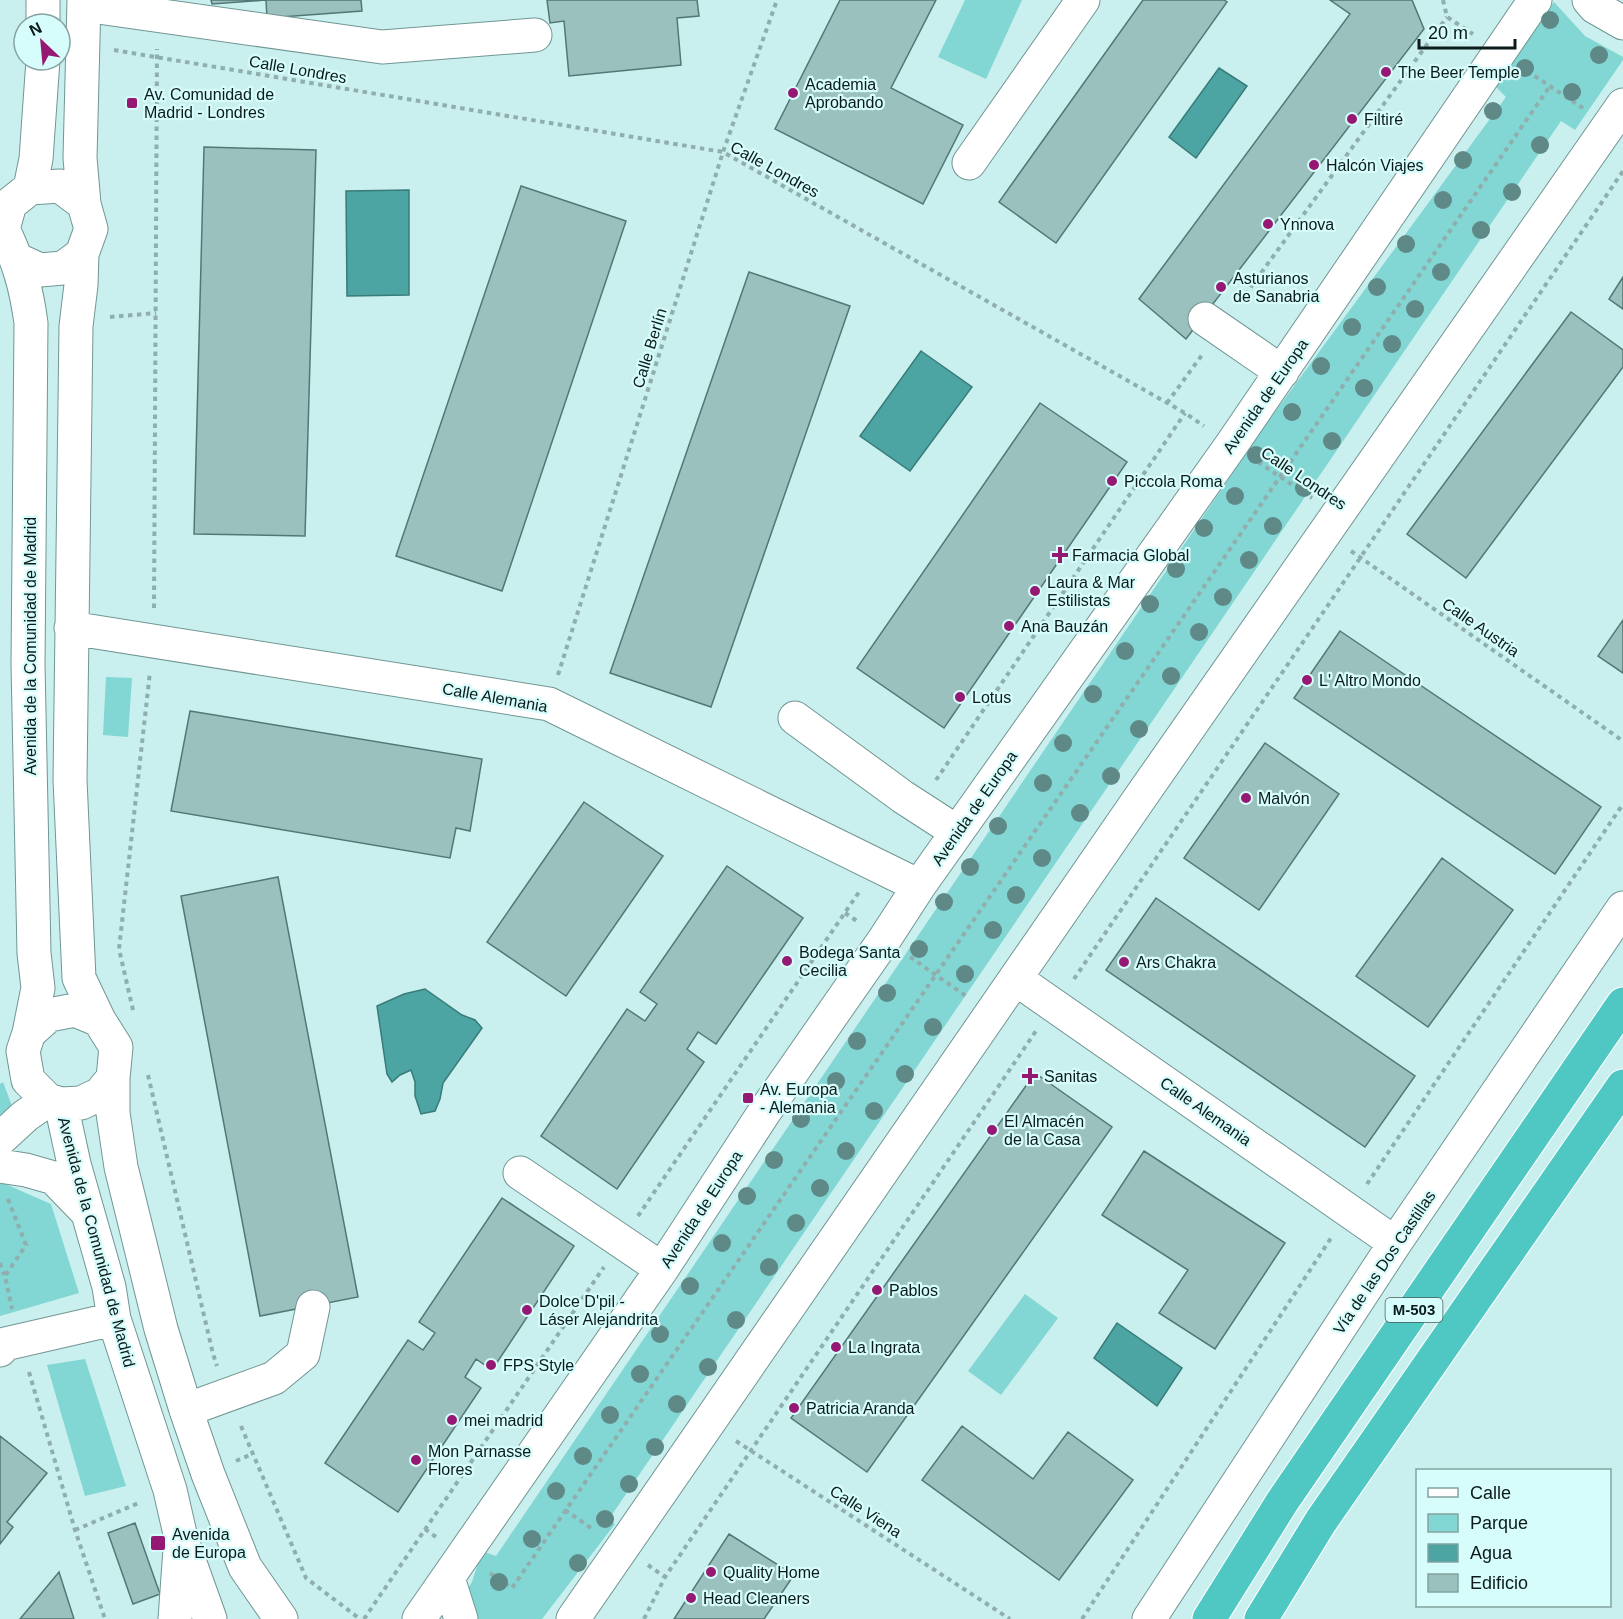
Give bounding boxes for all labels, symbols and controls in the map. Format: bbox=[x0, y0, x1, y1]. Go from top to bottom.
north arrow bbox=[12, 12, 72, 72]
scale bar bbox=[1419, 12, 1515, 50]
text: N bbox=[27, 19, 45, 39]
text: 20 m bbox=[1428, 23, 1468, 43]
street label: Calle Londres bbox=[248, 53, 348, 86]
place label: The Beer Temple bbox=[1398, 64, 1520, 81]
marker: The Beer Temple bbox=[1379, 65, 1393, 79]
place label: Academia Aprobando bbox=[805, 76, 883, 111]
place label: Av. Comunidad de Madrid - Londres bbox=[144, 86, 274, 121]
marker: Academia Aprobando bbox=[786, 86, 800, 100]
marker: Av. Comunidad de Madrid - Londres bbox=[125, 96, 139, 110]
place label: Filtiré bbox=[1364, 111, 1403, 128]
marker: Filtiré bbox=[1345, 112, 1359, 126]
street label: Calle Londres bbox=[727, 138, 822, 201]
place label: Halcón Viajes bbox=[1326, 157, 1424, 174]
marker: Halcón Viajes bbox=[1307, 158, 1321, 172]
place label: Ynnova bbox=[1280, 216, 1334, 233]
marker: Ynnova bbox=[1261, 217, 1275, 231]
place label: Asturianos de Sanabria bbox=[1233, 270, 1319, 305]
marker: Asturianos de Sanabria bbox=[1214, 280, 1228, 294]
street label: Calle Berlín bbox=[629, 306, 670, 390]
street label: Avenida de Europa bbox=[1219, 336, 1311, 457]
street label: Calle Londres bbox=[1258, 444, 1349, 513]
place label: Piccola Roma bbox=[1124, 473, 1223, 490]
marker: Piccola Roma bbox=[1105, 474, 1119, 488]
street label: Avenida de la Comunidad de Madrid bbox=[22, 517, 39, 775]
place label: Farmacia Global bbox=[1072, 547, 1189, 564]
marker: Farmacia Global bbox=[1053, 548, 1067, 562]
place label: Laura & Mar Estilistas bbox=[1047, 574, 1136, 609]
marker: Laura & Mar Estilistas bbox=[1028, 584, 1042, 598]
street label: Calle Austria bbox=[1439, 595, 1522, 660]
place label: Ana Bauzán bbox=[1021, 618, 1108, 635]
marker: Ana Bauzán bbox=[1002, 619, 1016, 633]
place label: L' Altro Mondo bbox=[1319, 672, 1421, 689]
marker: L' Altro Mondo bbox=[1300, 673, 1314, 687]
street label: Calle Alemania bbox=[441, 680, 549, 715]
place label: Lotus bbox=[972, 689, 1011, 706]
marker: Lotus bbox=[953, 690, 967, 704]
street label: Avenida de Europa bbox=[928, 748, 1020, 869]
place label: Malvón bbox=[1258, 790, 1310, 807]
marker: Malvón bbox=[1239, 791, 1253, 805]
place label: Bodega Santa Cecilia bbox=[799, 944, 901, 979]
marker: Bodega Santa Cecilia bbox=[780, 954, 794, 968]
place label: Ars Chakra bbox=[1136, 954, 1216, 971]
marker: Ars Chakra bbox=[1117, 955, 1131, 969]
marker: Sanitas bbox=[1021, 1067, 1039, 1085]
place label: Sanitas bbox=[1044, 1068, 1097, 1085]
street label: Calle Alemania bbox=[1157, 1074, 1254, 1149]
place label: Av. Europa - Alemania bbox=[760, 1081, 838, 1116]
marker: Av. Europa - Alemania bbox=[741, 1091, 755, 1105]
place label: El Almacén de la Casa bbox=[1004, 1113, 1084, 1148]
street label: Avenida de la Comunidad de Madrid bbox=[55, 1115, 138, 1369]
marker: El Almacén de la Casa bbox=[985, 1123, 999, 1137]
street label: Avenida de Europa bbox=[657, 1148, 746, 1271]
street label: Vía de las Dos Castillas bbox=[1330, 1187, 1439, 1337]
place label: Pablos bbox=[889, 1282, 938, 1299]
marker: Pablos bbox=[870, 1283, 884, 1297]
place label: Dolce D'pil - Láser Alejandrita bbox=[539, 1293, 658, 1328]
road number: M-503 bbox=[1386, 1298, 1442, 1322]
marker: Dolce D'pil - Láser Alejandrita bbox=[520, 1303, 534, 1317]
place label: La Ingrata bbox=[848, 1339, 920, 1356]
marker: La Ingrata bbox=[829, 1340, 843, 1354]
place label: FPS Style bbox=[503, 1357, 574, 1374]
marker: FPS Style bbox=[484, 1358, 498, 1372]
place label: Patricia Aranda bbox=[806, 1400, 915, 1417]
marker: Patricia Aranda bbox=[787, 1401, 801, 1415]
place label: mei madrid bbox=[464, 1412, 543, 1429]
marker: mei madrid bbox=[445, 1413, 459, 1427]
place label: Mon Parnasse Flores bbox=[428, 1443, 531, 1478]
marker: Mon Parnasse Flores bbox=[409, 1453, 423, 1467]
legend bbox=[1416, 1469, 1611, 1607]
street label: Calle Viena bbox=[827, 1482, 905, 1541]
text: Calle bbox=[1470, 1483, 1511, 1503]
text: Parque bbox=[1470, 1513, 1528, 1533]
place label: Avenida de Europa bbox=[172, 1526, 246, 1561]
marker: Avenida de Europa bbox=[149, 1534, 167, 1552]
text: Agua bbox=[1470, 1543, 1513, 1563]
place label: Quality Home bbox=[723, 1564, 820, 1581]
marker: Quality Home bbox=[704, 1565, 718, 1579]
text: Edificio bbox=[1470, 1573, 1528, 1593]
place label: Head Cleaners bbox=[703, 1590, 810, 1607]
marker: Head Cleaners bbox=[684, 1591, 698, 1605]

